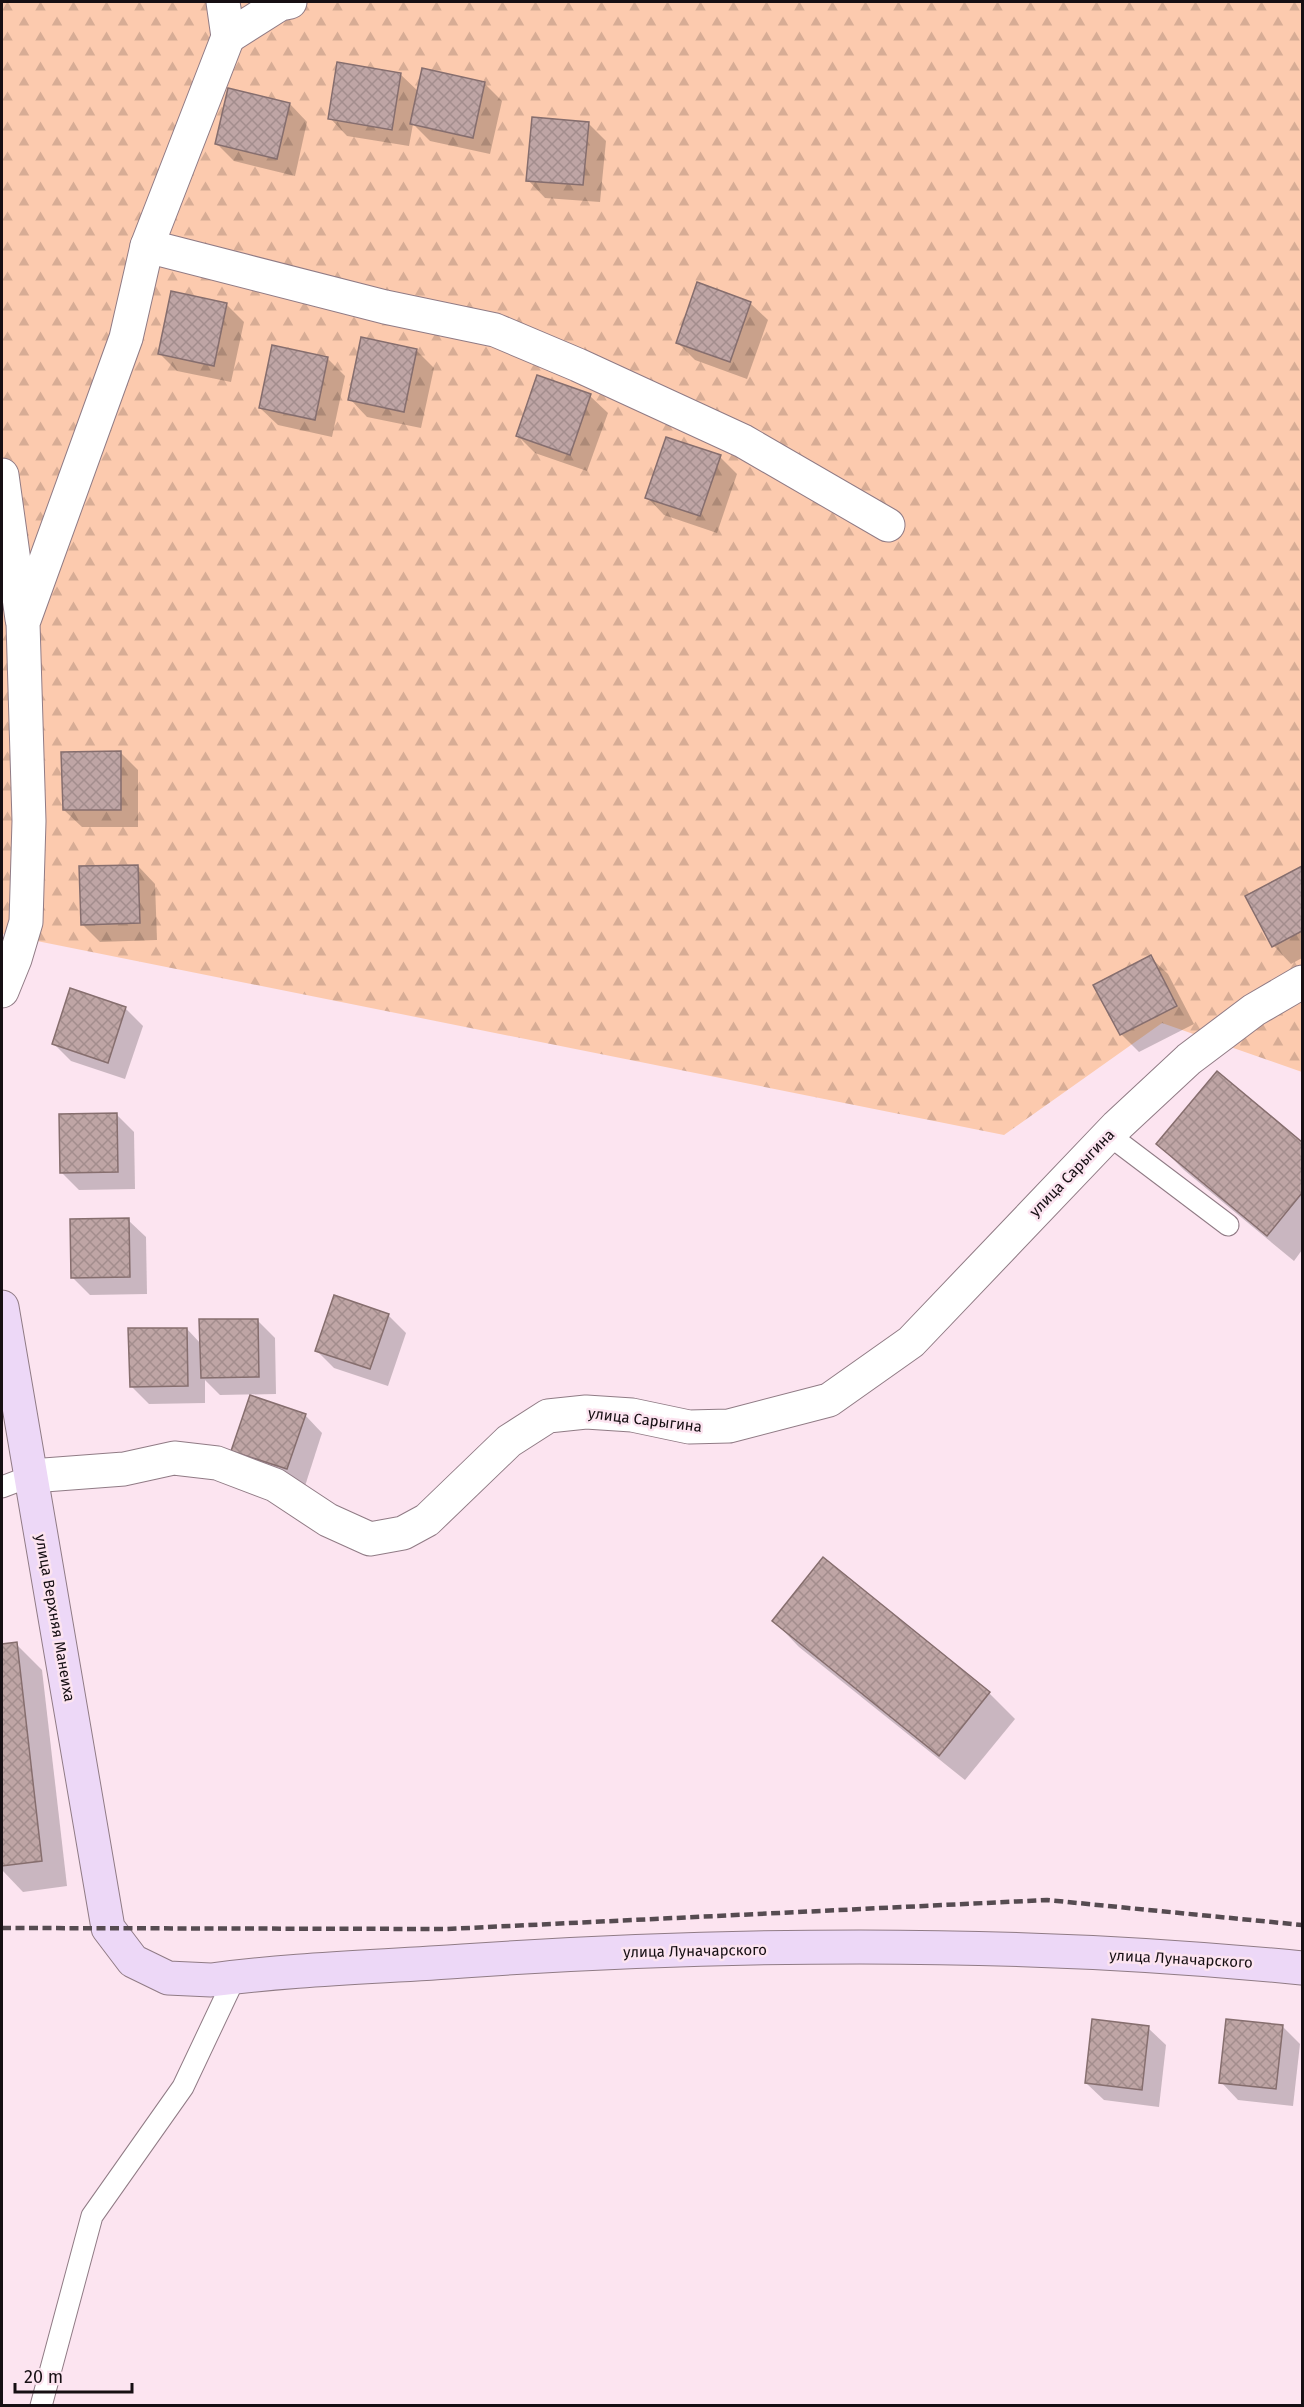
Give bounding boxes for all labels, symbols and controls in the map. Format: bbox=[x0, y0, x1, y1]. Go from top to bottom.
street label: улица Сарыгина bbox=[1026, 1126, 1118, 1220]
street label: улица Сарыгина bbox=[587, 1404, 703, 1436]
street label: улица Верхняя Манеиха bbox=[31, 1533, 79, 1703]
street label: улица Луначарского bbox=[623, 1941, 767, 1961]
street label: улица Луначарского bbox=[1109, 1946, 1253, 1972]
scale bar bbox=[15, 2356, 132, 2394]
text: 20 m bbox=[24, 2366, 63, 2388]

